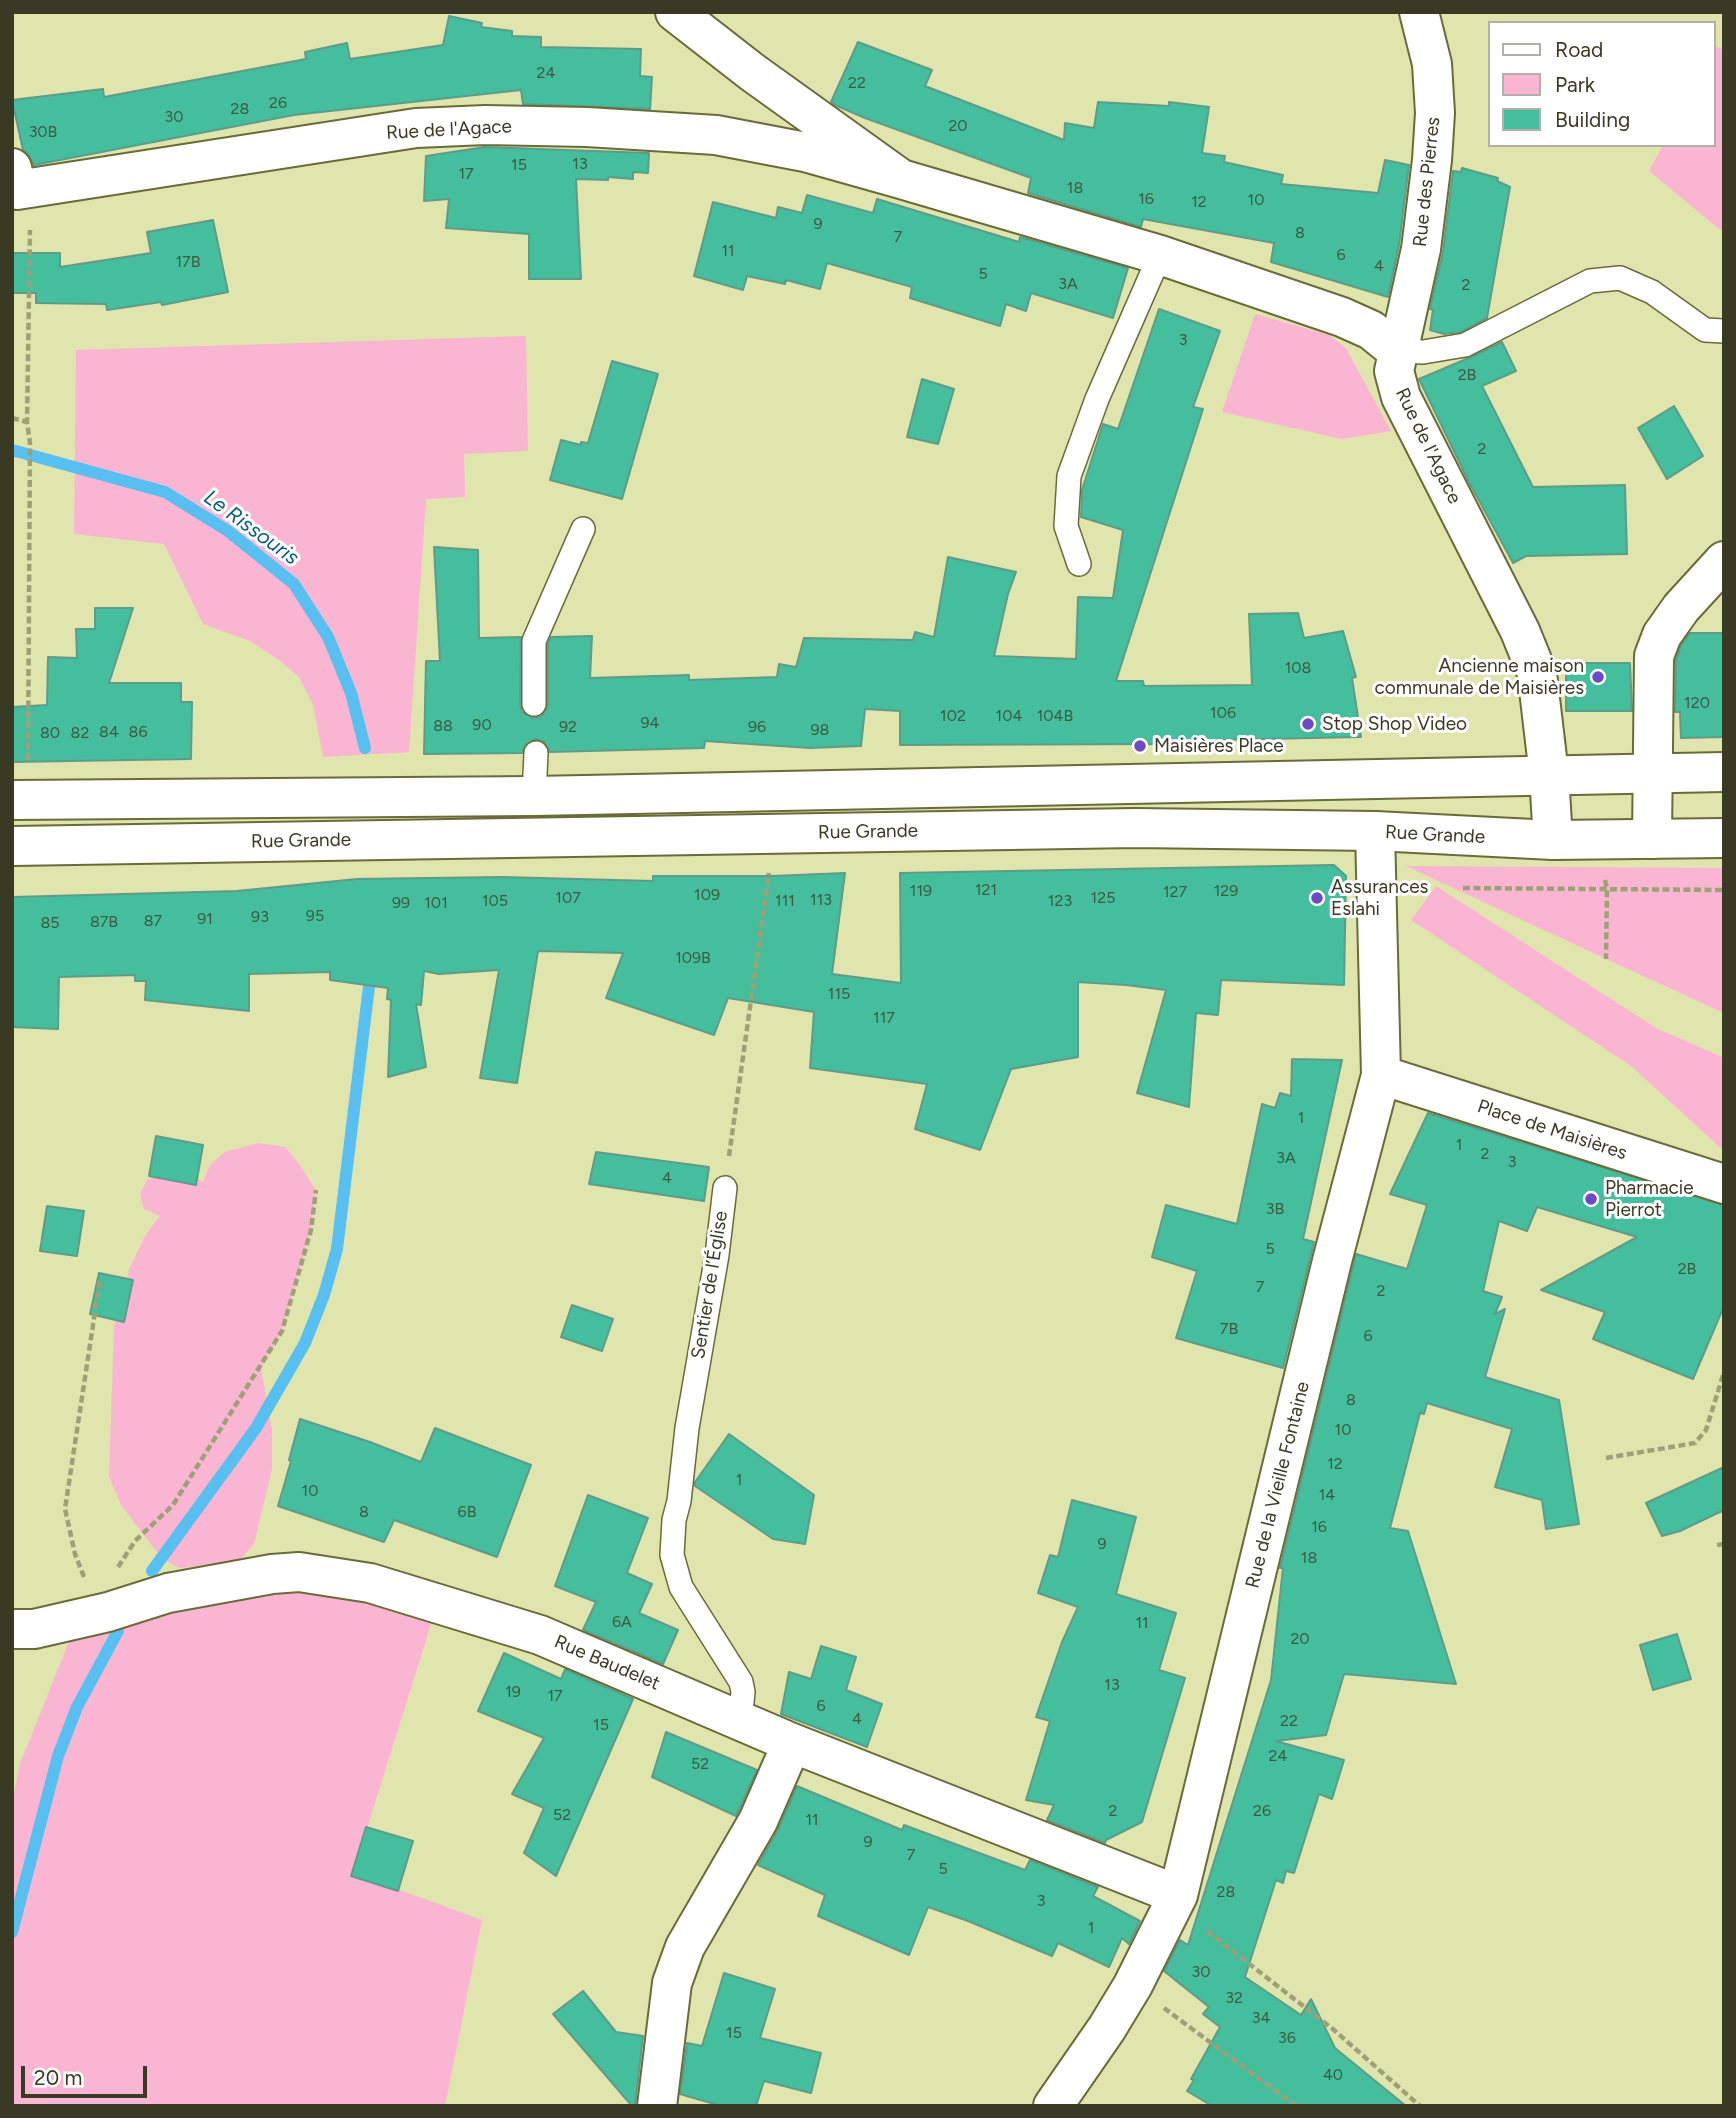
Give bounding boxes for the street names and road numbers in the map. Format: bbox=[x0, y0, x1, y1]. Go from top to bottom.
street label: Rue de l'Agace bbox=[386, 115, 512, 145]
street label: Rue des Pierres bbox=[1409, 116, 1445, 248]
street label: Rue de l'Agace bbox=[1390, 384, 1466, 508]
street label: Rue Grande bbox=[818, 820, 918, 844]
street label: Rue Grande bbox=[1384, 821, 1486, 849]
street label: Rue Grande bbox=[251, 829, 351, 853]
street label: Place de Maisières bbox=[1474, 1095, 1630, 1165]
street label: Sentier de l’Église bbox=[687, 1209, 733, 1361]
street label: Rue de la Vieille Fontaine bbox=[1241, 1379, 1315, 1591]
street label: Rue Baudelet bbox=[551, 1630, 663, 1696]

